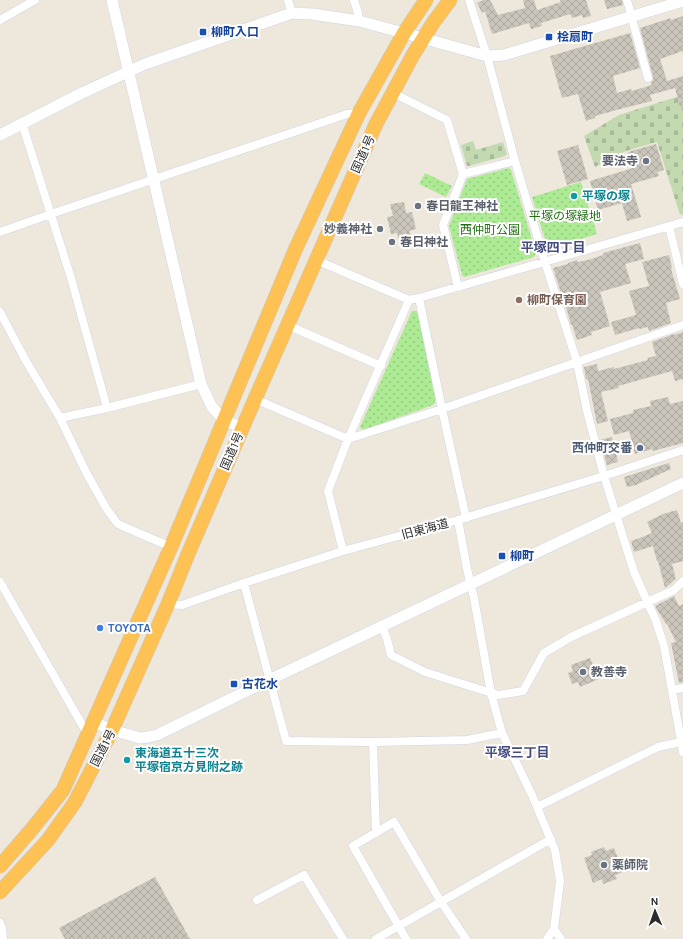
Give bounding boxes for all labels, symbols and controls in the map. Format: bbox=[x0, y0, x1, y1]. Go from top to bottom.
place label: 柳町入口 bbox=[211, 25, 259, 39]
marker: 柳町入口 bbox=[198, 27, 208, 37]
place label: 桧扇町 bbox=[557, 30, 593, 44]
marker: 桧扇町 bbox=[544, 32, 554, 42]
street label: 国道1号 bbox=[348, 133, 378, 175]
place label: 要法寺 bbox=[602, 154, 638, 168]
marker: 要法寺 bbox=[641, 156, 651, 166]
place label: 平塚の塚 bbox=[582, 189, 630, 203]
marker: 平塚の塚 bbox=[569, 191, 579, 201]
place label: 春日龍王神社 bbox=[426, 199, 498, 213]
marker: 春日龍王神社 bbox=[413, 201, 423, 211]
park label: 平塚の塚緑地 bbox=[529, 209, 601, 223]
place label: 妙義神社 bbox=[324, 222, 372, 236]
park label: 西仲町公園 bbox=[460, 223, 520, 237]
marker: 妙義神社 bbox=[375, 224, 385, 234]
place label: 春日神社 bbox=[400, 235, 448, 249]
marker: 春日神社 bbox=[387, 237, 397, 247]
district label: 平塚四丁目 bbox=[520, 240, 586, 255]
place label: 柳町保育園 bbox=[527, 293, 587, 307]
marker: 柳町保育園 bbox=[514, 295, 524, 305]
street label: 国道1号 bbox=[218, 430, 246, 472]
place label: 西仲町交番 bbox=[572, 441, 633, 455]
marker: 西仲町交番 bbox=[635, 443, 645, 453]
street label: 旧東海道 bbox=[400, 516, 450, 542]
place label: 柳町 bbox=[510, 549, 534, 563]
marker: 柳町 bbox=[497, 551, 507, 561]
place label: TOYOTA bbox=[108, 621, 151, 635]
marker: TOYOTA bbox=[95, 623, 105, 633]
place label: 教善寺 bbox=[591, 665, 627, 679]
marker: 教善寺 bbox=[578, 667, 588, 677]
place label: 古花水 bbox=[242, 677, 278, 691]
marker: 古花水 bbox=[229, 679, 239, 689]
street label: 国道1号 bbox=[88, 727, 118, 769]
district label: 平塚三丁目 bbox=[484, 745, 550, 760]
place label: 東海道五十三次 平塚宿京方見附之跡 bbox=[135, 746, 243, 774]
marker: 東海道五十三次 平塚宿京方見附之跡 bbox=[122, 755, 132, 765]
place label: 薬師院 bbox=[612, 858, 648, 872]
marker: 薬師院 bbox=[599, 860, 609, 870]
north arrow bbox=[635, 891, 675, 931]
text: N bbox=[650, 895, 659, 908]

